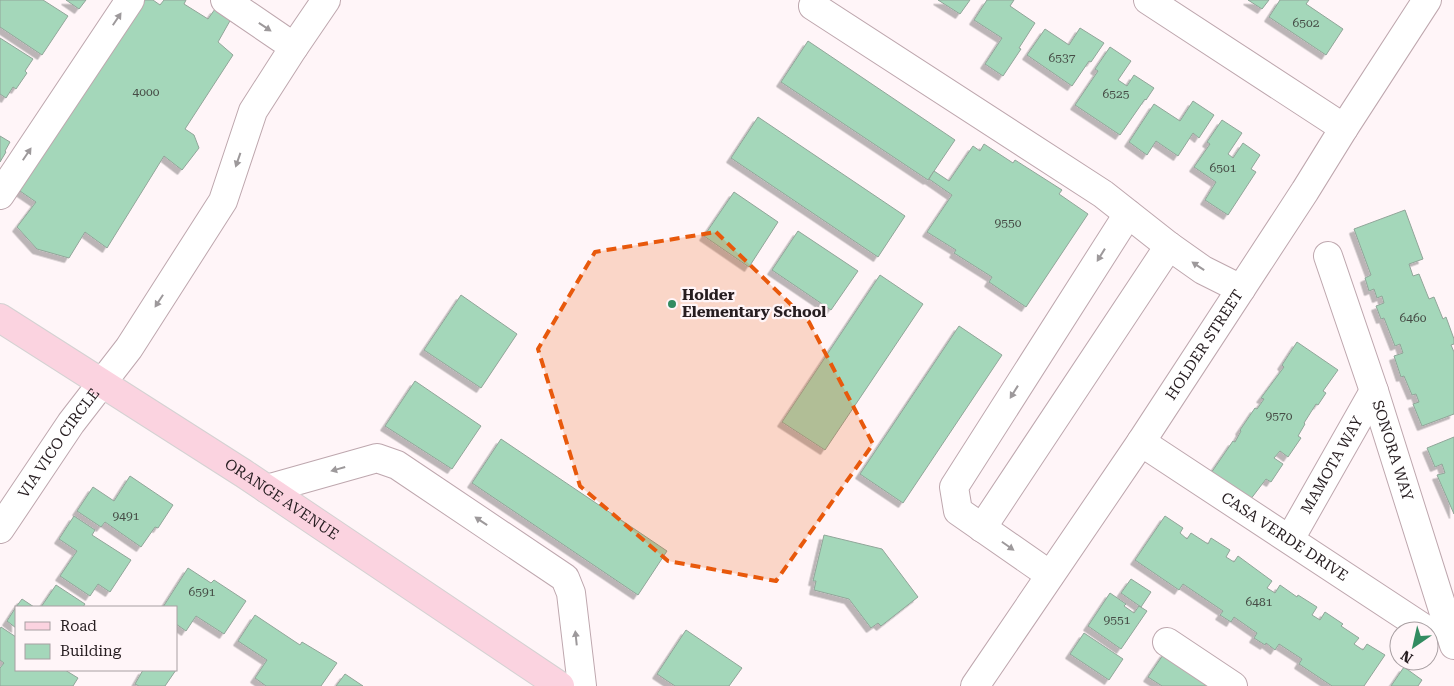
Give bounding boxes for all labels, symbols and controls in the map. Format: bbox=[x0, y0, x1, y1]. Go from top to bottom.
one-way arrow bbox=[112, 12, 122, 26]
house number: 6502 bbox=[1293, 16, 1320, 30]
one-way arrow bbox=[258, 22, 272, 32]
house number: 6537 bbox=[1049, 51, 1076, 65]
house number: 4000 bbox=[133, 85, 160, 99]
house number: 6525 bbox=[1103, 87, 1130, 101]
one-way arrow bbox=[22, 147, 32, 161]
one-way arrow bbox=[234, 153, 241, 168]
house number: 6501 bbox=[1210, 161, 1237, 175]
house number: 9550 bbox=[995, 216, 1022, 230]
one-way arrow bbox=[1097, 249, 1106, 262]
one-way arrow bbox=[1192, 261, 1205, 271]
place label: Holder Elementary School bbox=[682, 286, 826, 321]
street label: HOLDER STREET bbox=[1162, 287, 1247, 403]
one-way arrow bbox=[154, 295, 164, 308]
marker: Holder Elementary School bbox=[666, 298, 678, 310]
house number: 6460 bbox=[1400, 311, 1427, 325]
street label: VIA VICO CIRCLE bbox=[14, 385, 103, 501]
one-way arrow bbox=[1010, 386, 1019, 399]
street label: SONORA WAY bbox=[1368, 398, 1417, 504]
house number: 9570 bbox=[1266, 409, 1293, 423]
street label: MAMOTA WAY bbox=[1297, 413, 1367, 517]
street label: ORANGE AVENUE bbox=[221, 455, 342, 544]
one-way arrow bbox=[331, 466, 346, 474]
street label: CASA VERDE DRIVE bbox=[1218, 488, 1352, 585]
house number: 9491 bbox=[113, 509, 140, 523]
one-way arrow bbox=[474, 516, 487, 526]
one-way arrow bbox=[1002, 541, 1015, 551]
house number: 6591 bbox=[189, 585, 216, 599]
house number: 6481 bbox=[1246, 595, 1273, 609]
legend bbox=[15, 606, 178, 671]
house number: 9551 bbox=[1104, 613, 1131, 627]
text: Road bbox=[60, 617, 97, 635]
north arrow bbox=[1389, 621, 1439, 671]
one-way arrow bbox=[572, 629, 580, 645]
text: Building bbox=[60, 642, 122, 660]
text: N bbox=[1398, 647, 1416, 666]

